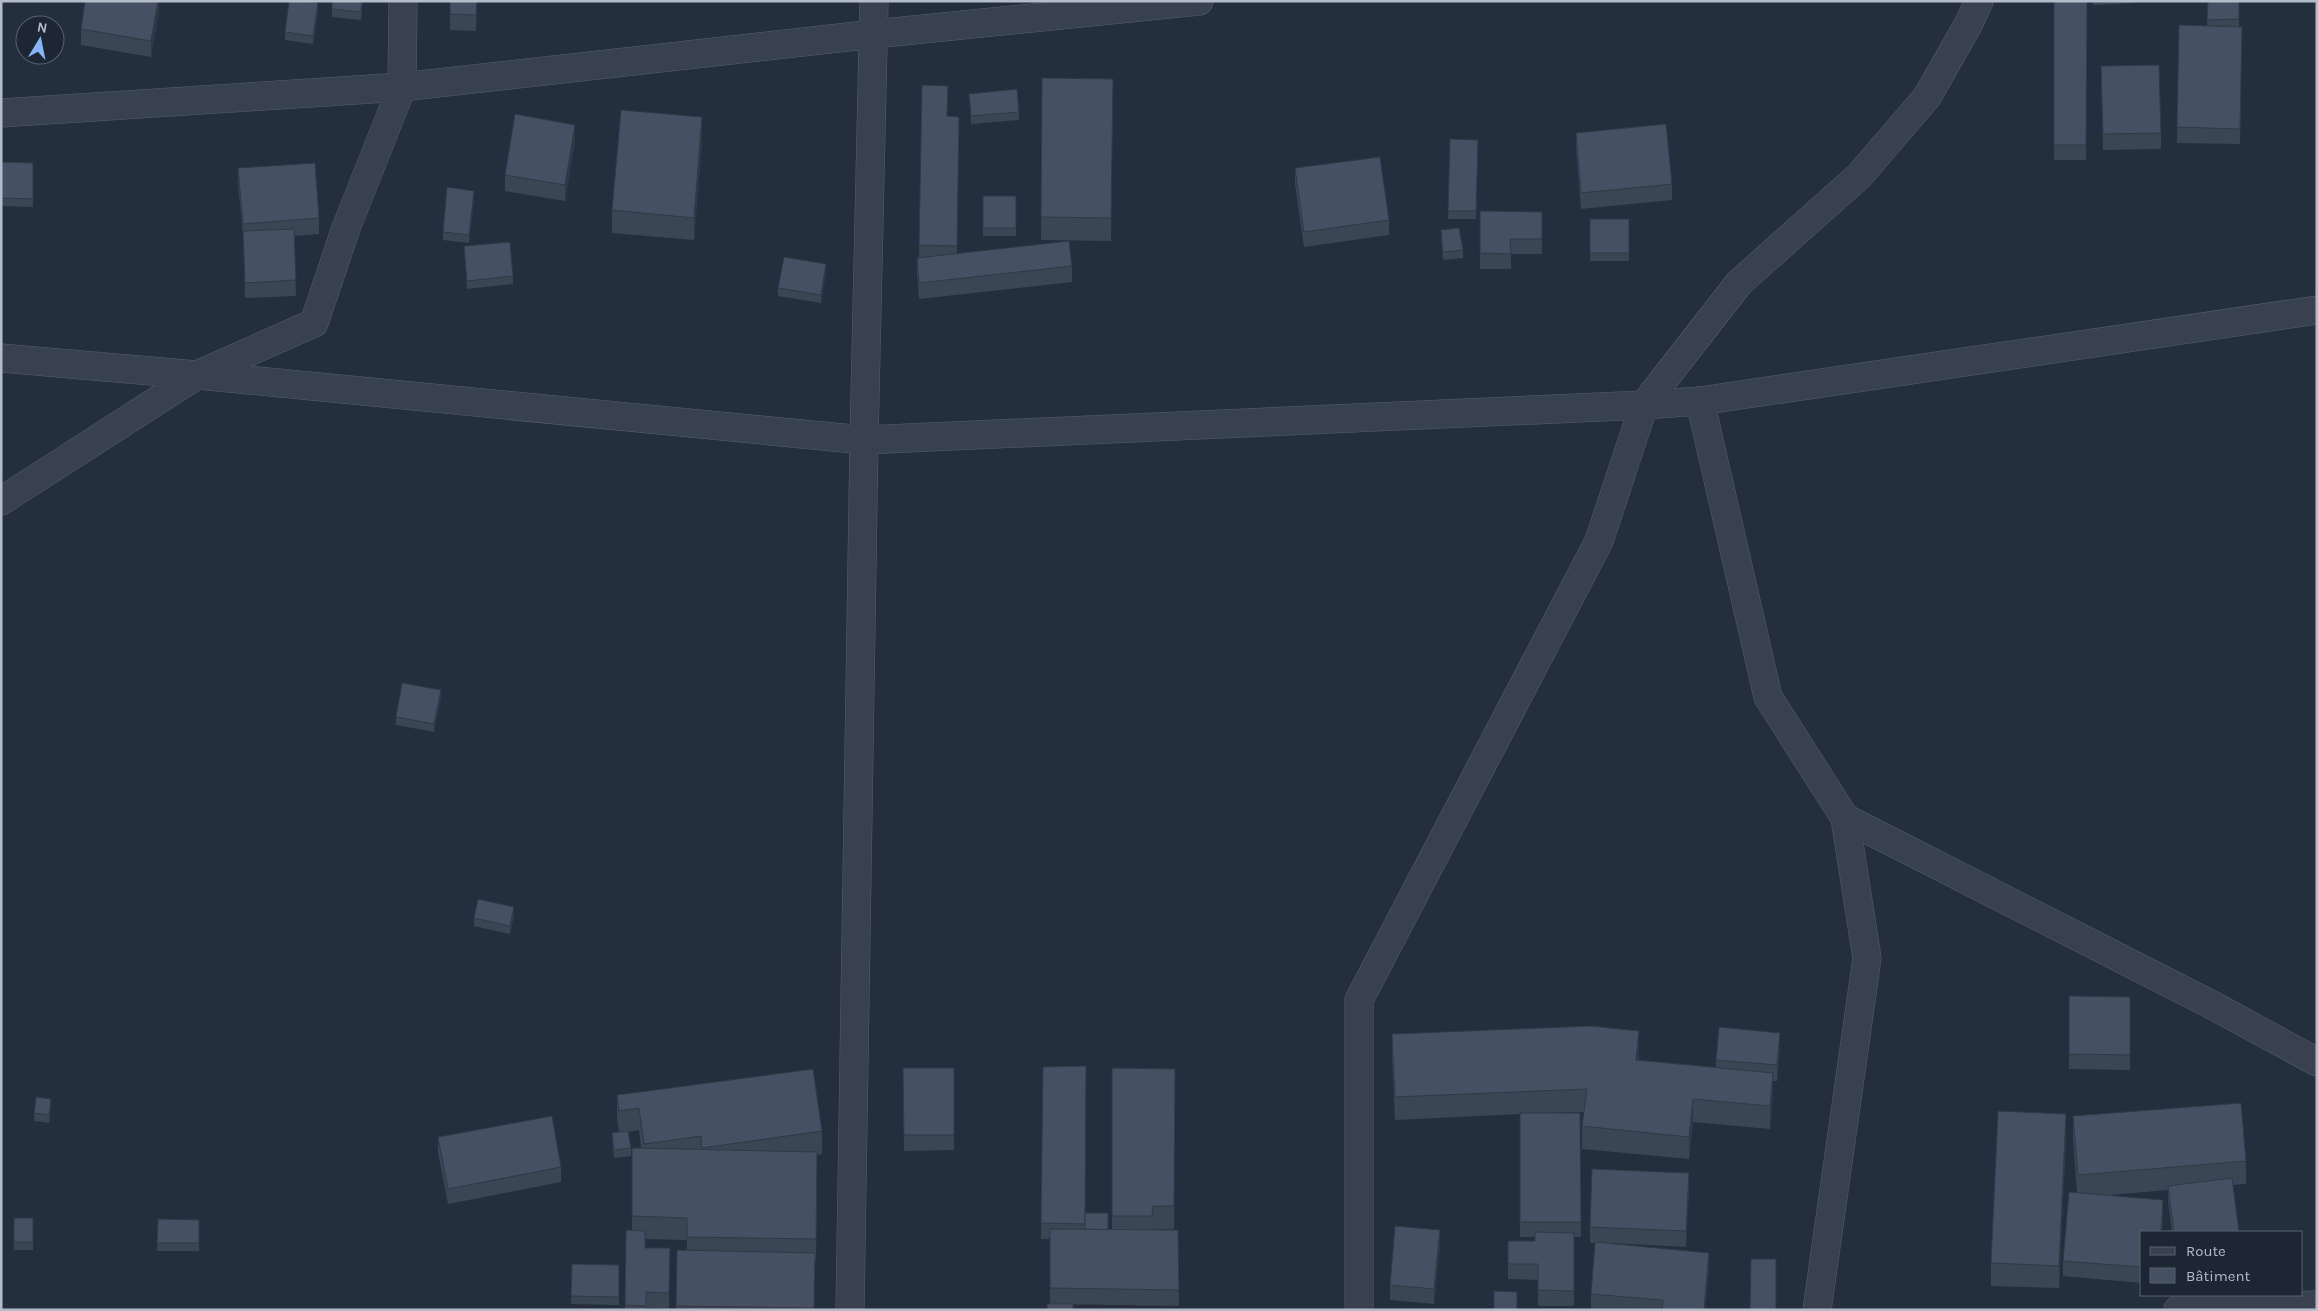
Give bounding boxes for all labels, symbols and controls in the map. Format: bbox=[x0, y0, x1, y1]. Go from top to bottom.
north arrow bbox=[15, 15, 65, 65]
text: N bbox=[36, 18, 49, 37]
legend bbox=[2140, 1231, 2303, 1296]
text: Route bbox=[2186, 1242, 2226, 1260]
text: Bâtiment bbox=[2186, 1267, 2250, 1285]

